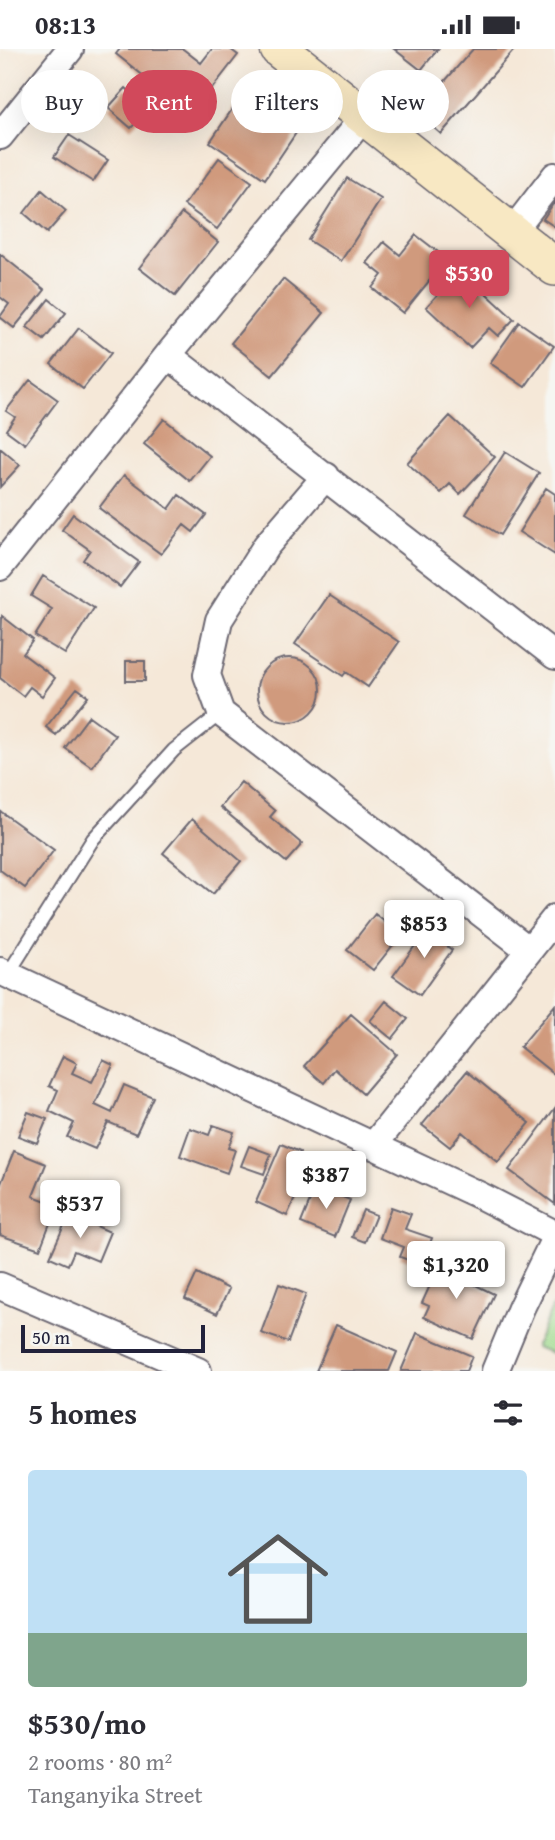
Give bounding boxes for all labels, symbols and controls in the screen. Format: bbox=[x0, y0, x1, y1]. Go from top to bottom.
text: 08:13 bbox=[35, 5, 96, 44]
chip: Buy bbox=[21, 70, 108, 133]
chip: Rent bbox=[122, 70, 217, 133]
chip: Filters bbox=[231, 70, 343, 133]
chip: New bbox=[357, 70, 449, 133]
pin: $530 bbox=[428, 251, 510, 310]
text: $530 bbox=[445, 256, 493, 289]
pin: $853 bbox=[383, 901, 465, 960]
text: $853 bbox=[400, 906, 448, 939]
pin: $387 bbox=[285, 1151, 367, 1211]
text: $387 bbox=[302, 1157, 350, 1190]
pin: $537 bbox=[39, 1181, 121, 1240]
text: $537 bbox=[56, 1186, 104, 1219]
pin: $1,320 bbox=[399, 1241, 513, 1301]
text: $1,320 bbox=[423, 1247, 489, 1280]
scale bar bbox=[21, 1322, 205, 1354]
text: 50 m bbox=[32, 1323, 70, 1351]
text: 5 homes bbox=[28, 1391, 137, 1435]
icon: filters bbox=[489, 1394, 527, 1432]
icon: home bbox=[215, 1516, 341, 1642]
text: $530/mo bbox=[28, 1701, 146, 1745]
text: 2 rooms · 80 m² bbox=[28, 1745, 172, 1778]
text: Tanganyika Street bbox=[28, 1778, 203, 1811]

